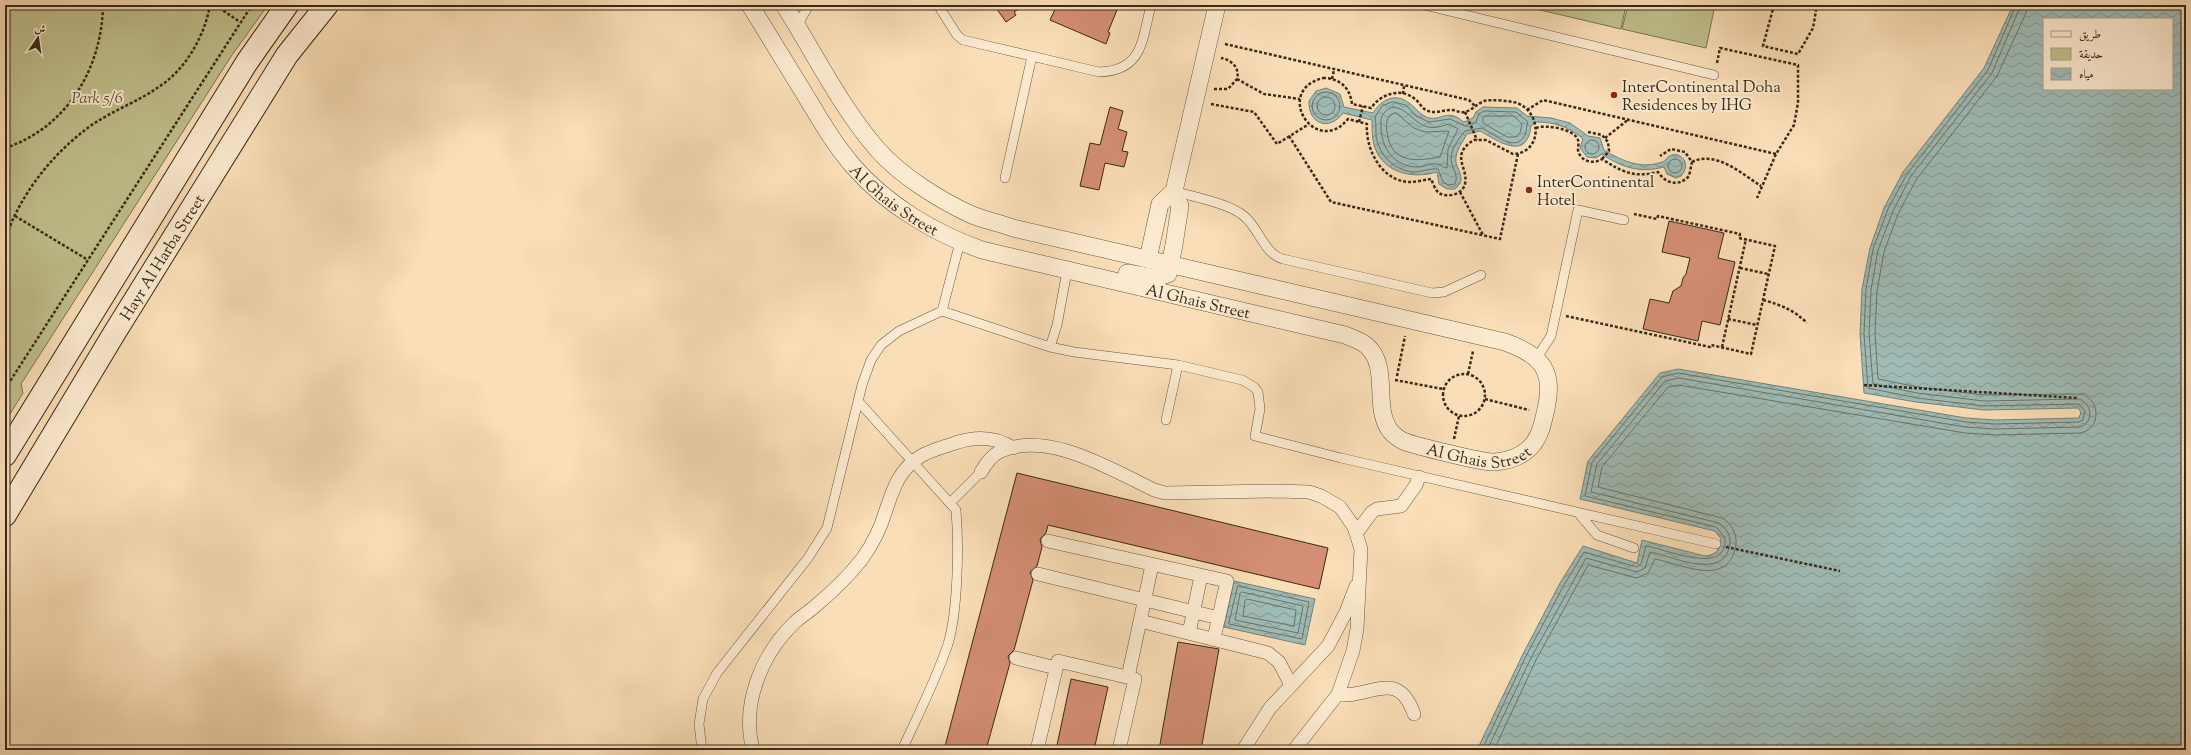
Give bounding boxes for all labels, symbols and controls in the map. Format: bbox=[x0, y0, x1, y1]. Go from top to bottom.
north arrow bbox=[18, 18, 58, 58]
legend bbox=[2043, 18, 2173, 90]
text: ش bbox=[33, 20, 47, 38]
text: طريق bbox=[2079, 26, 2101, 44]
text: حديقة bbox=[2079, 46, 2103, 64]
text: مياه bbox=[2079, 66, 2094, 84]
place label: InterContinental Doha Residences by IHG bbox=[1622, 77, 1781, 118]
park label: Park 5/6 bbox=[71, 88, 123, 111]
marker: InterContinental Doha Residences by IHG bbox=[1609, 90, 1619, 100]
street label: Al Ghais Street bbox=[843, 160, 942, 243]
place label: InterContinental Hotel bbox=[1537, 172, 1655, 213]
marker: InterContinental Hotel bbox=[1524, 185, 1534, 195]
street label: Hayr Al Harba Street bbox=[116, 190, 212, 326]
street label: Al Ghais Street bbox=[1143, 280, 1253, 327]
street label: Al Ghais Street bbox=[1423, 433, 1529, 455]
text: Al Ghais Street bbox=[1424, 439, 1538, 476]

